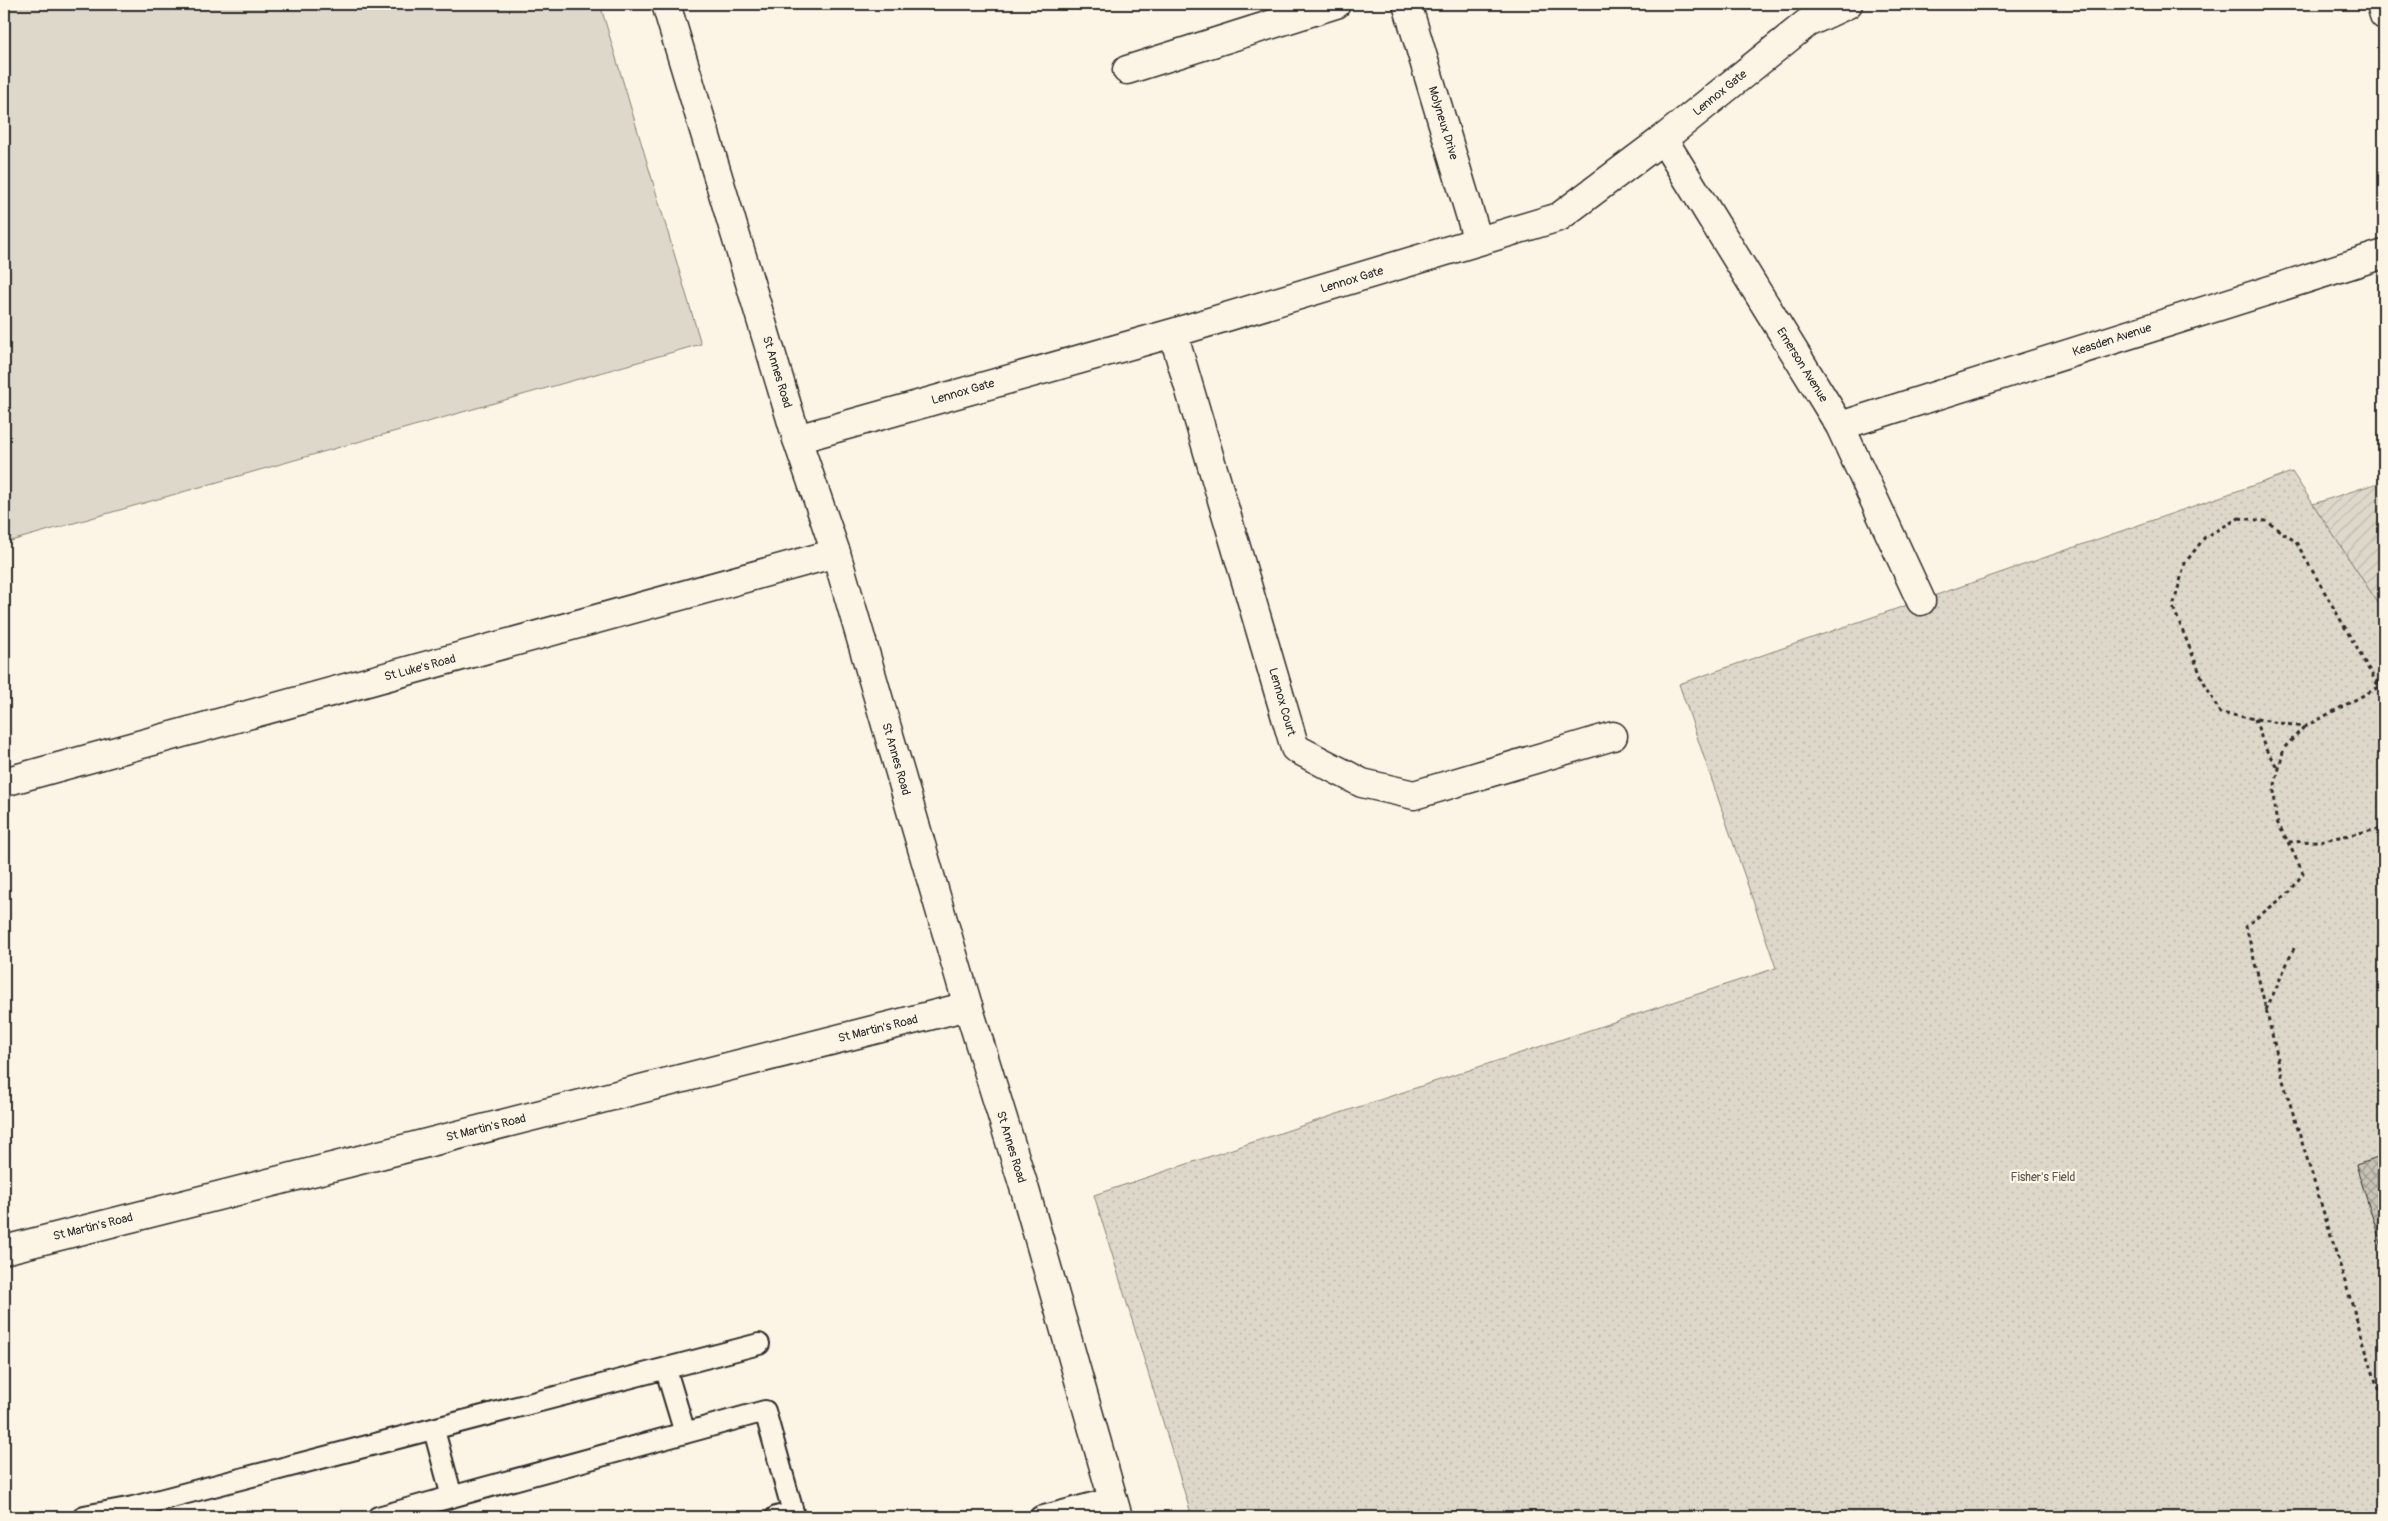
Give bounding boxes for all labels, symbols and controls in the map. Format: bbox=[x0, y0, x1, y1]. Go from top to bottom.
street label: Lennox Gate bbox=[1690, 67, 1750, 119]
street label: Molyneux Drive bbox=[1425, 84, 1461, 162]
street label: Lennox Gate bbox=[1319, 263, 1385, 297]
street label: Keasden Avenue bbox=[2071, 320, 2153, 360]
street label: Emerson Avenue bbox=[1773, 325, 1831, 405]
street label: St Annes Road bbox=[759, 334, 795, 410]
street label: Lennox Gate bbox=[930, 376, 996, 408]
street label: St Luke's Road bbox=[383, 651, 457, 685]
street label: Lennox Court bbox=[1265, 666, 1299, 738]
street label: St Annes Road bbox=[879, 721, 914, 797]
street label: St Martin's Road bbox=[837, 1012, 920, 1046]
street label: St Annes Road bbox=[993, 1109, 1029, 1185]
street label: St Martin's Road bbox=[445, 1111, 528, 1145]
park label: Fisher's Field bbox=[2011, 1170, 2076, 1185]
street label: St Martin's Road bbox=[52, 1210, 135, 1244]

